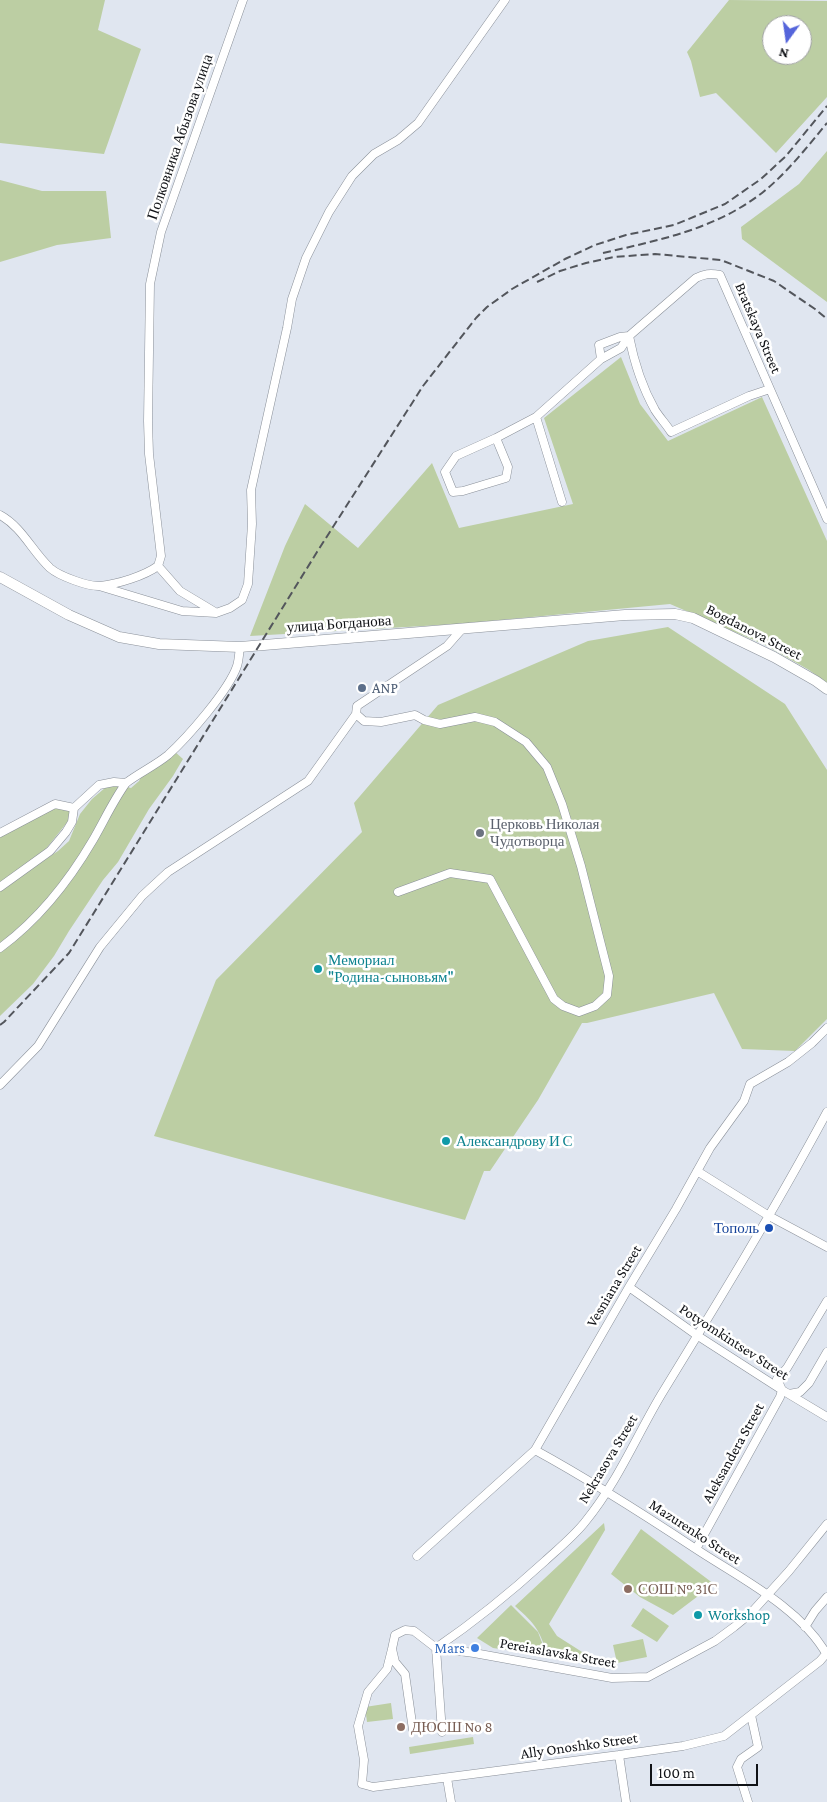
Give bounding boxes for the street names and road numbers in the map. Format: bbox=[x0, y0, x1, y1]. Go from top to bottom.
street label: Полковника Абызова улица bbox=[143, 52, 217, 222]
street label: Bratskaya Street bbox=[731, 280, 785, 376]
street label: Bogdanova Street bbox=[703, 600, 805, 664]
street label: улица Богданова bbox=[286, 611, 392, 637]
street label: Vesniana Street bbox=[583, 1242, 645, 1330]
street label: Potyomkintsev Street bbox=[676, 1300, 792, 1384]
street label: Aleksandera Street bbox=[698, 1400, 768, 1506]
street label: Nekrasova Street bbox=[574, 1411, 642, 1507]
street label: Mazurenko Street bbox=[646, 1496, 744, 1568]
street label: Pereiaslavska Street bbox=[498, 1634, 618, 1672]
street label: Ally Onoshko Street bbox=[519, 1729, 639, 1763]

